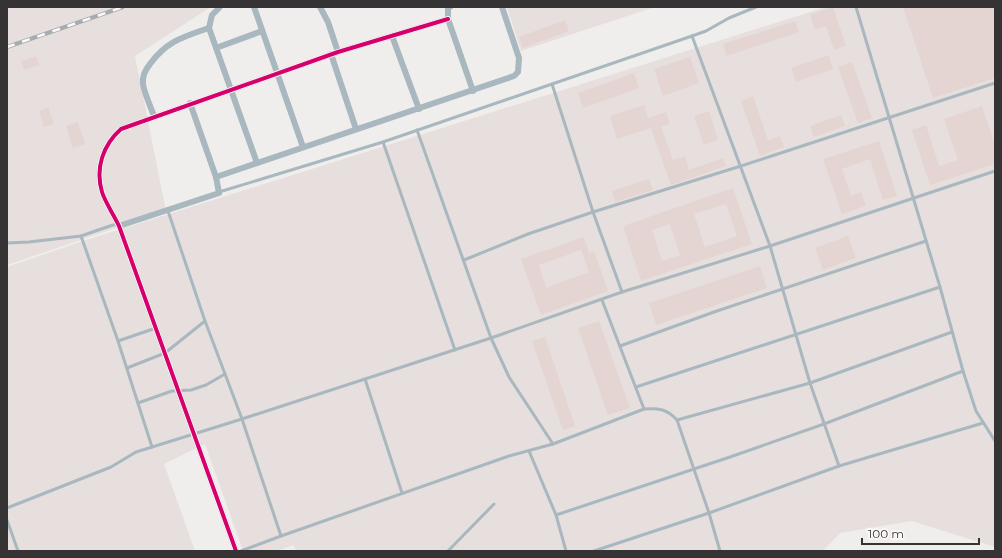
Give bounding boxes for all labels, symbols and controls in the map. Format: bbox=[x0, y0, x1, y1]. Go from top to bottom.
scale bar bbox=[862, 520, 979, 546]
text: 100 m bbox=[868, 526, 904, 541]

